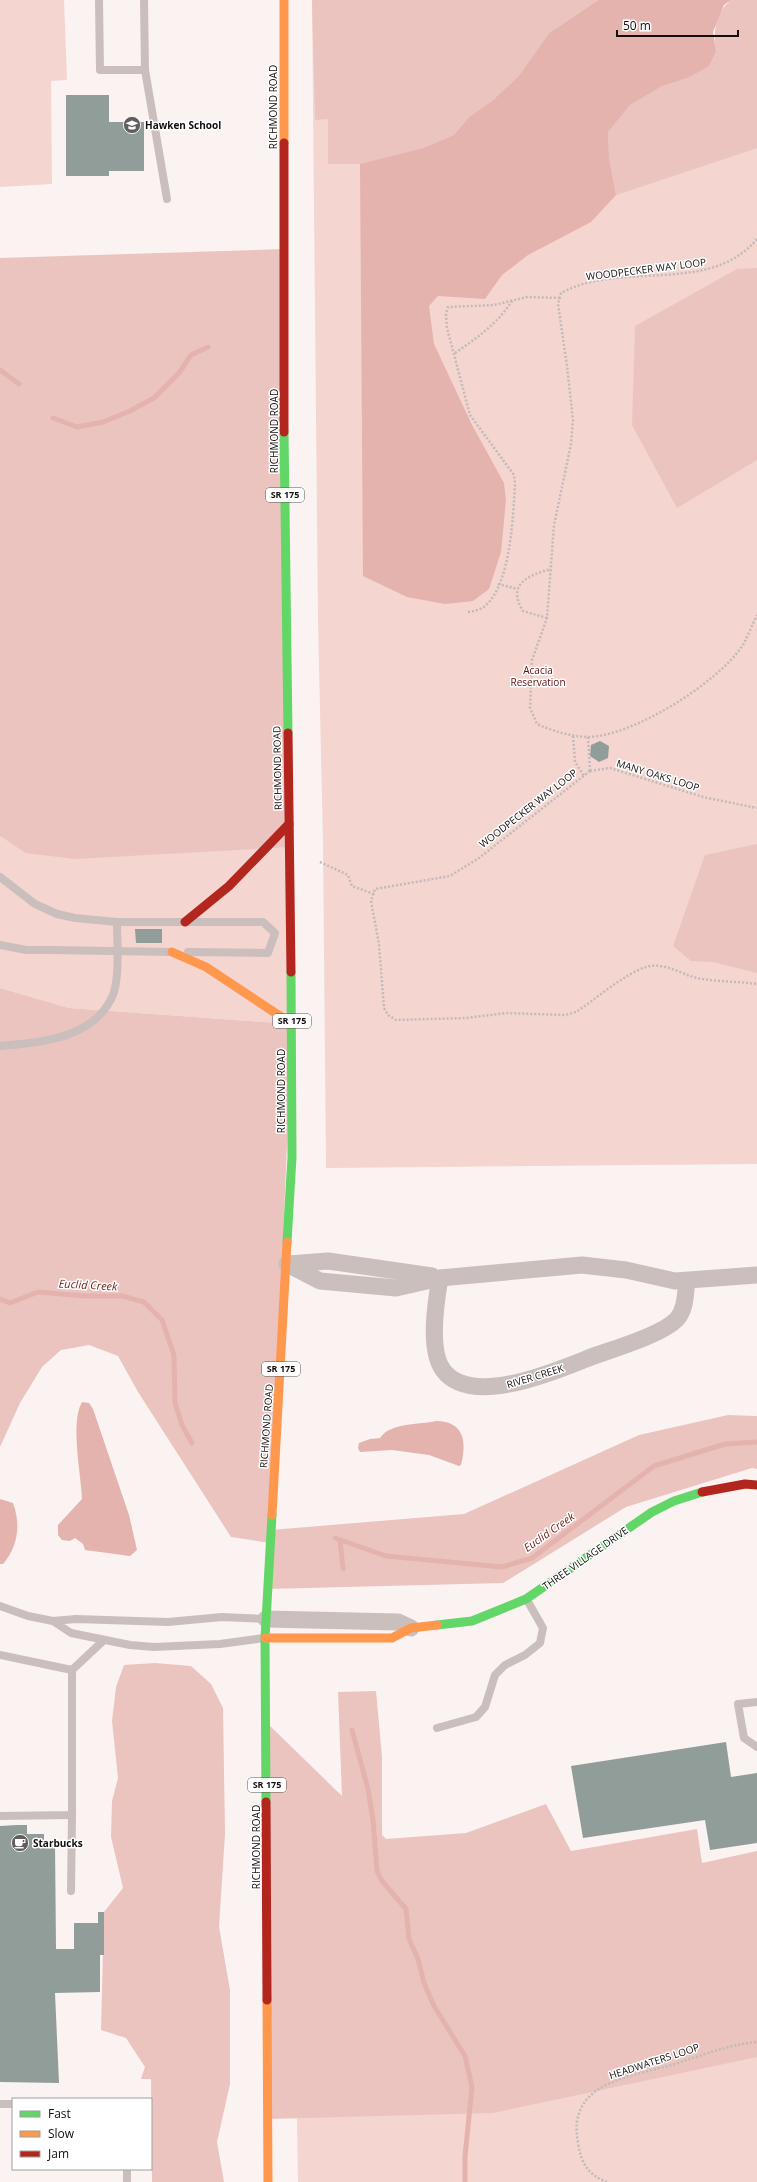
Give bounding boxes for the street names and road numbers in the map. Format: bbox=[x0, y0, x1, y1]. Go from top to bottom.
street label: RICHMOND ROAD bbox=[266, 65, 280, 149]
street label: WOODPECKER WAY LOOP bbox=[585, 255, 707, 283]
street label: RICHMOND ROAD bbox=[267, 389, 281, 473]
road number: SR 175 bbox=[266, 488, 304, 502]
street label: RICHMOND ROAD bbox=[269, 726, 285, 810]
street label: MANY OAKS LOOP bbox=[615, 756, 701, 794]
street label: WOODPECKER WAY LOOP bbox=[476, 765, 580, 851]
road number: SR 175 bbox=[273, 1014, 311, 1028]
street label: RICHMOND ROAD bbox=[274, 1049, 288, 1133]
street label: RIVER CREEK bbox=[505, 1360, 566, 1391]
road number: SR 175 bbox=[262, 1362, 300, 1376]
street label: RICHMOND ROAD bbox=[256, 1383, 276, 1469]
street label: THREE VILLAGE DRIVE bbox=[539, 1523, 631, 1593]
road number: SR 175 bbox=[248, 1778, 286, 1792]
street label: RICHMOND ROAD bbox=[249, 1805, 263, 1889]
street label: HEADWATERS LOOP bbox=[607, 2040, 701, 2082]

